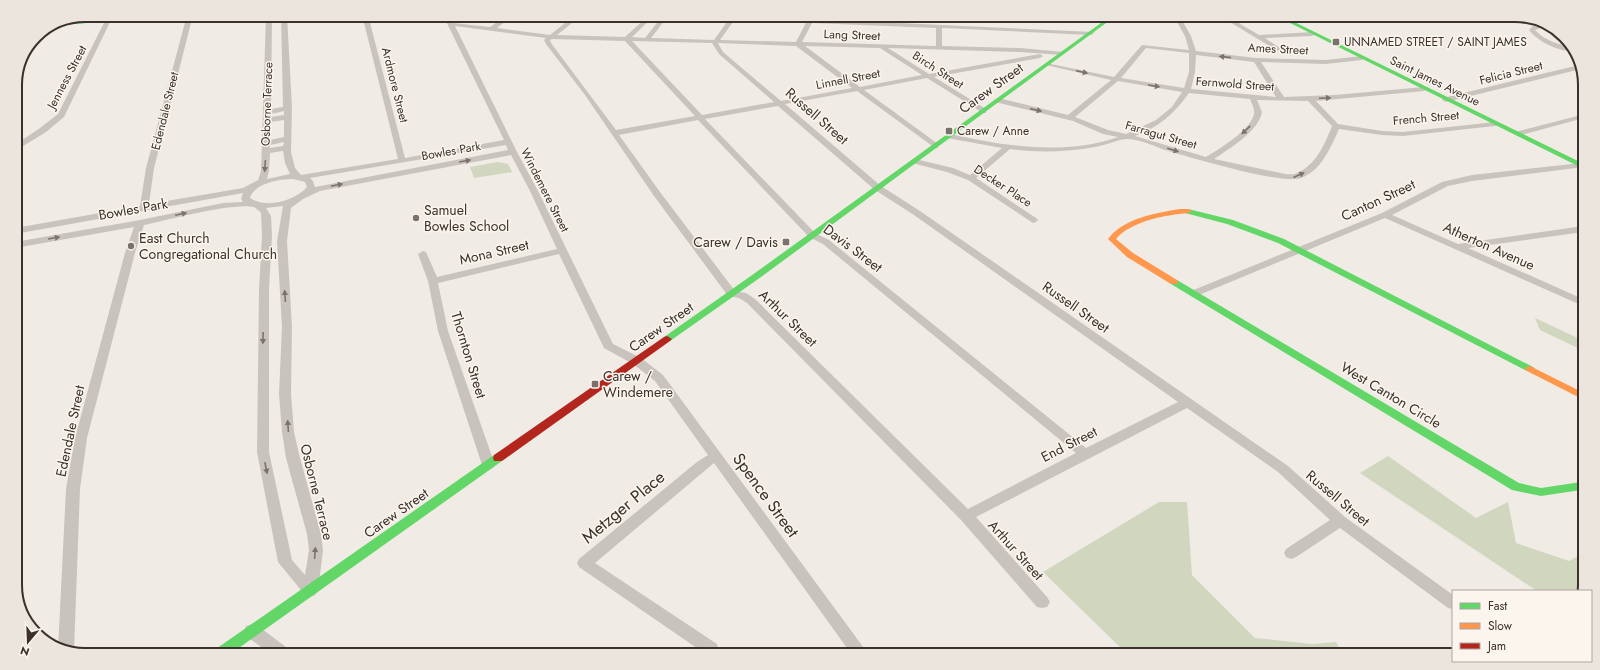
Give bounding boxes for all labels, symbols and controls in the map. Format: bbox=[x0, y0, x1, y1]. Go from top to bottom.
street label: Lang Street bbox=[823, 25, 881, 45]
place label: UNNAMED STREET / SAINT JAMES bbox=[1344, 33, 1527, 51]
marker: UNNAMED STREET / SAINT JAMES bbox=[1331, 37, 1341, 47]
street label: Ames Street bbox=[1247, 38, 1309, 60]
street label: Jenness Street bbox=[42, 42, 91, 114]
street label: Ardmore Street bbox=[377, 45, 413, 125]
street label: Birch Street bbox=[909, 47, 967, 93]
street label: Saint James Avenue bbox=[1387, 51, 1483, 111]
one-way arrow bbox=[1219, 53, 1231, 60]
street label: Felicia Street bbox=[1478, 56, 1545, 90]
street label: Carew Street bbox=[955, 57, 1028, 118]
street label: Osborne Terrace bbox=[257, 62, 277, 146]
street label: Linnell Street bbox=[814, 64, 882, 94]
one-way arrow bbox=[1075, 69, 1088, 75]
street label: Edendale Street bbox=[147, 70, 183, 152]
street label: Fernwold Street bbox=[1195, 72, 1275, 96]
street label: Russell Street bbox=[781, 83, 853, 149]
one-way arrow bbox=[1148, 83, 1160, 89]
one-way arrow bbox=[1319, 94, 1331, 101]
street label: French Street bbox=[1392, 106, 1460, 130]
one-way arrow bbox=[1030, 107, 1042, 113]
street label: Farragut Street bbox=[1123, 116, 1199, 154]
place label: Carew / Anne bbox=[957, 122, 1029, 140]
one-way arrow bbox=[1242, 125, 1251, 134]
marker: Carew / Anne bbox=[944, 126, 954, 136]
street label: Bowles Park bbox=[420, 137, 483, 165]
street label: Windemere Street bbox=[516, 145, 574, 235]
one-way arrow bbox=[1168, 147, 1180, 153]
one-way arrow bbox=[459, 158, 471, 164]
one-way arrow bbox=[261, 160, 268, 172]
street label: Decker Place bbox=[970, 160, 1036, 212]
one-way arrow bbox=[1294, 172, 1305, 178]
street label: Canton Street bbox=[1338, 174, 1419, 226]
one-way arrow bbox=[331, 182, 343, 188]
street label: Bowles Park bbox=[97, 193, 170, 225]
place label: Samuel Bowles School bbox=[424, 200, 509, 236]
one-way arrow bbox=[175, 211, 188, 217]
marker: Samuel Bowles School bbox=[411, 213, 421, 223]
street label: Atherton Avenue bbox=[1440, 217, 1538, 275]
street label: Davis Street bbox=[819, 219, 887, 277]
place label: East Church Congregational Church bbox=[139, 228, 277, 264]
place label: Carew / Davis bbox=[693, 232, 778, 252]
street label: Mona Street bbox=[457, 234, 531, 270]
one-way arrow bbox=[47, 235, 60, 241]
marker: Carew / Davis bbox=[781, 237, 791, 247]
marker: East Church Congregational Church bbox=[126, 241, 136, 251]
street label: Russell Street bbox=[1038, 277, 1114, 338]
street label: Arthur Street bbox=[754, 285, 822, 352]
one-way arrow bbox=[282, 290, 288, 302]
street label: Carew Street bbox=[625, 297, 698, 357]
street label: Thornton Street bbox=[446, 309, 492, 401]
one-way arrow bbox=[260, 332, 266, 345]
street label: West Canton Circle bbox=[1337, 357, 1445, 433]
place label: Carew / Windemere bbox=[603, 366, 673, 402]
marker: Carew / Windemere bbox=[590, 379, 600, 389]
street label: Edendale Street bbox=[51, 383, 90, 479]
one-way arrow bbox=[284, 420, 291, 432]
street label: End Street bbox=[1037, 421, 1101, 467]
street label: Osborne Terrace bbox=[295, 442, 339, 542]
street label: Spence Street bbox=[727, 448, 805, 542]
one-way arrow bbox=[263, 461, 269, 474]
street label: Metzger Place bbox=[576, 465, 670, 549]
street label: Russell Street bbox=[1302, 465, 1375, 531]
street label: Carew Street bbox=[360, 483, 433, 543]
street label: Arthur Street bbox=[984, 516, 1049, 585]
one-way arrow bbox=[312, 547, 319, 559]
legend bbox=[1452, 590, 1592, 662]
text: Fast bbox=[1488, 597, 1507, 615]
text: Slow bbox=[1488, 617, 1513, 635]
north arrow bbox=[8, 622, 48, 662]
text: Jam bbox=[1486, 637, 1506, 655]
text: N bbox=[18, 642, 31, 660]

